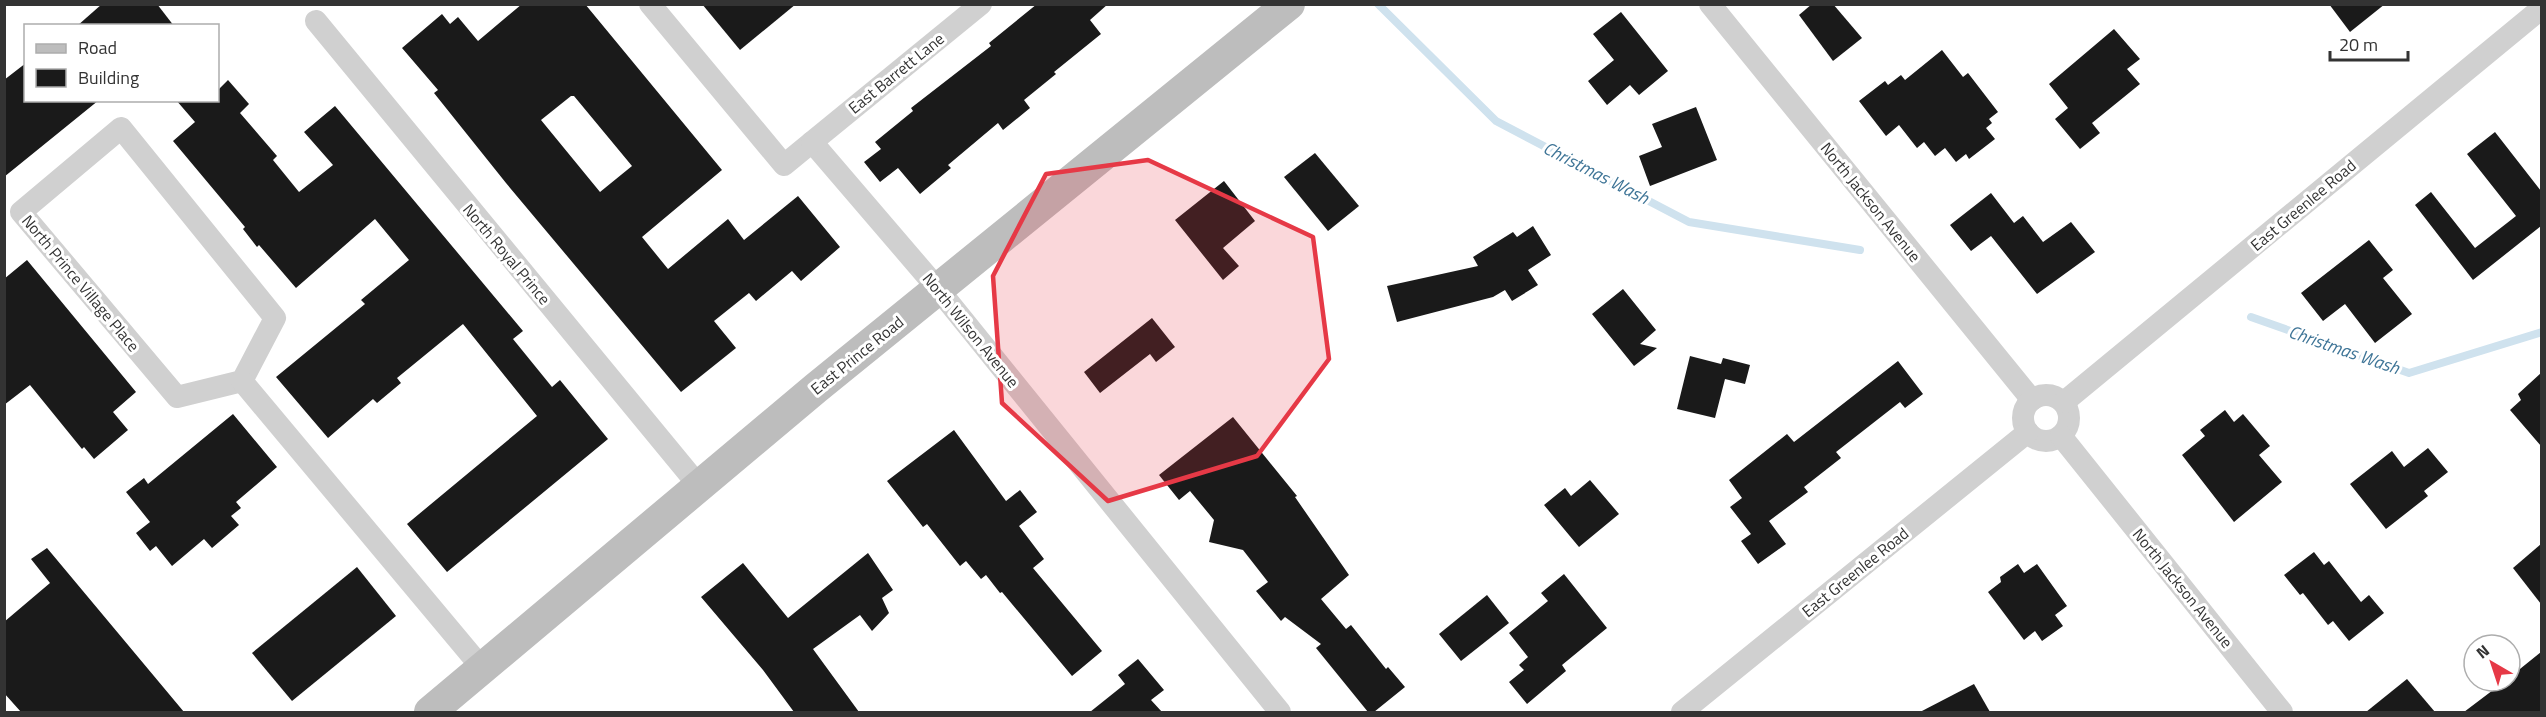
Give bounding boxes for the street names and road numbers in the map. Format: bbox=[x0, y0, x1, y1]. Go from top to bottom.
street label: East Barrett Lane bbox=[843, 27, 949, 119]
street label: North Jackson Avenue bbox=[1815, 137, 1927, 267]
street label: East Greenlee Road bbox=[2245, 154, 2361, 256]
street label: North Royal Prince bbox=[458, 198, 556, 310]
street label: North Prince Village Place bbox=[16, 209, 146, 357]
street label: North Wilson Avenue bbox=[917, 267, 1025, 393]
street label: East Prince Road bbox=[805, 310, 909, 400]
street label: East Greenlee Road bbox=[1796, 521, 1914, 623]
street label: North Jackson Avenue bbox=[2127, 523, 2239, 653]

